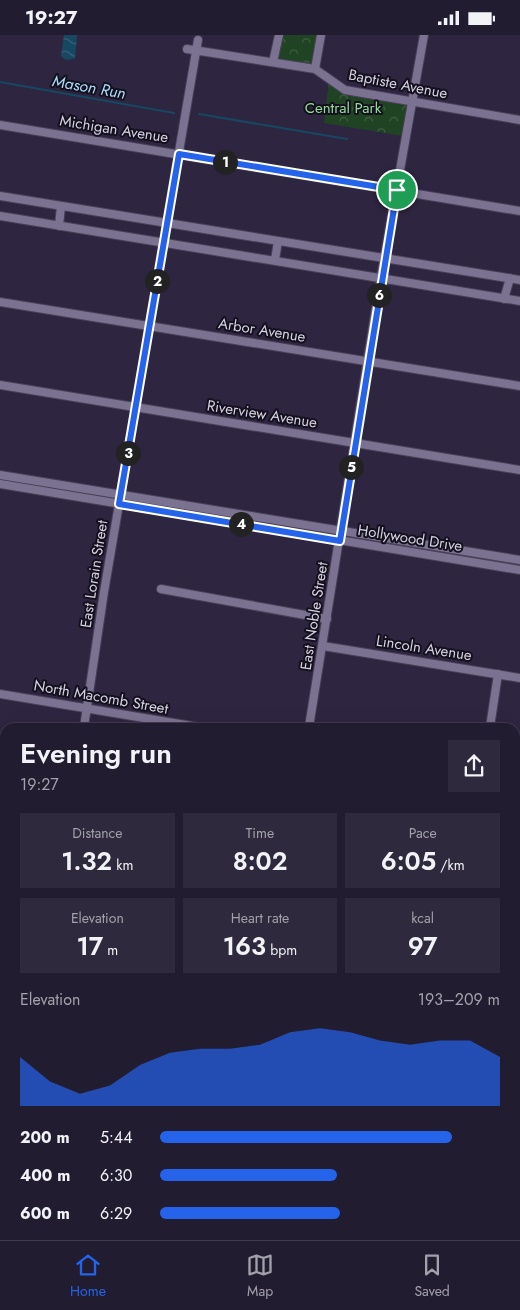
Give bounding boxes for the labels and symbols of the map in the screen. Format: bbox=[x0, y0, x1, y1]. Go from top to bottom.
street label: Baptiste Avenue bbox=[347, 64, 450, 104]
water label: Mason Run bbox=[51, 69, 127, 105]
park label: Central Park bbox=[305, 97, 382, 119]
street label: Michigan Avenue bbox=[58, 110, 170, 148]
pin: 1 bbox=[212, 149, 238, 175]
pin bbox=[376, 169, 418, 211]
pin: 2 bbox=[144, 269, 170, 293]
pin: 6 bbox=[366, 283, 392, 307]
street label: Arbor Avenue bbox=[217, 312, 308, 348]
street label: Riverview Avenue bbox=[205, 394, 319, 434]
pin: 3 bbox=[116, 441, 140, 465]
pin: 5 bbox=[338, 455, 364, 479]
pin: 4 bbox=[228, 511, 254, 537]
street label: East Lorain Street bbox=[75, 518, 113, 630]
street label: Hollywood Drive bbox=[356, 519, 464, 557]
street label: East Noble Street bbox=[295, 560, 333, 672]
street label: Lincoln Avenue bbox=[375, 630, 474, 666]
street label: North Macomb Street bbox=[32, 674, 170, 720]

